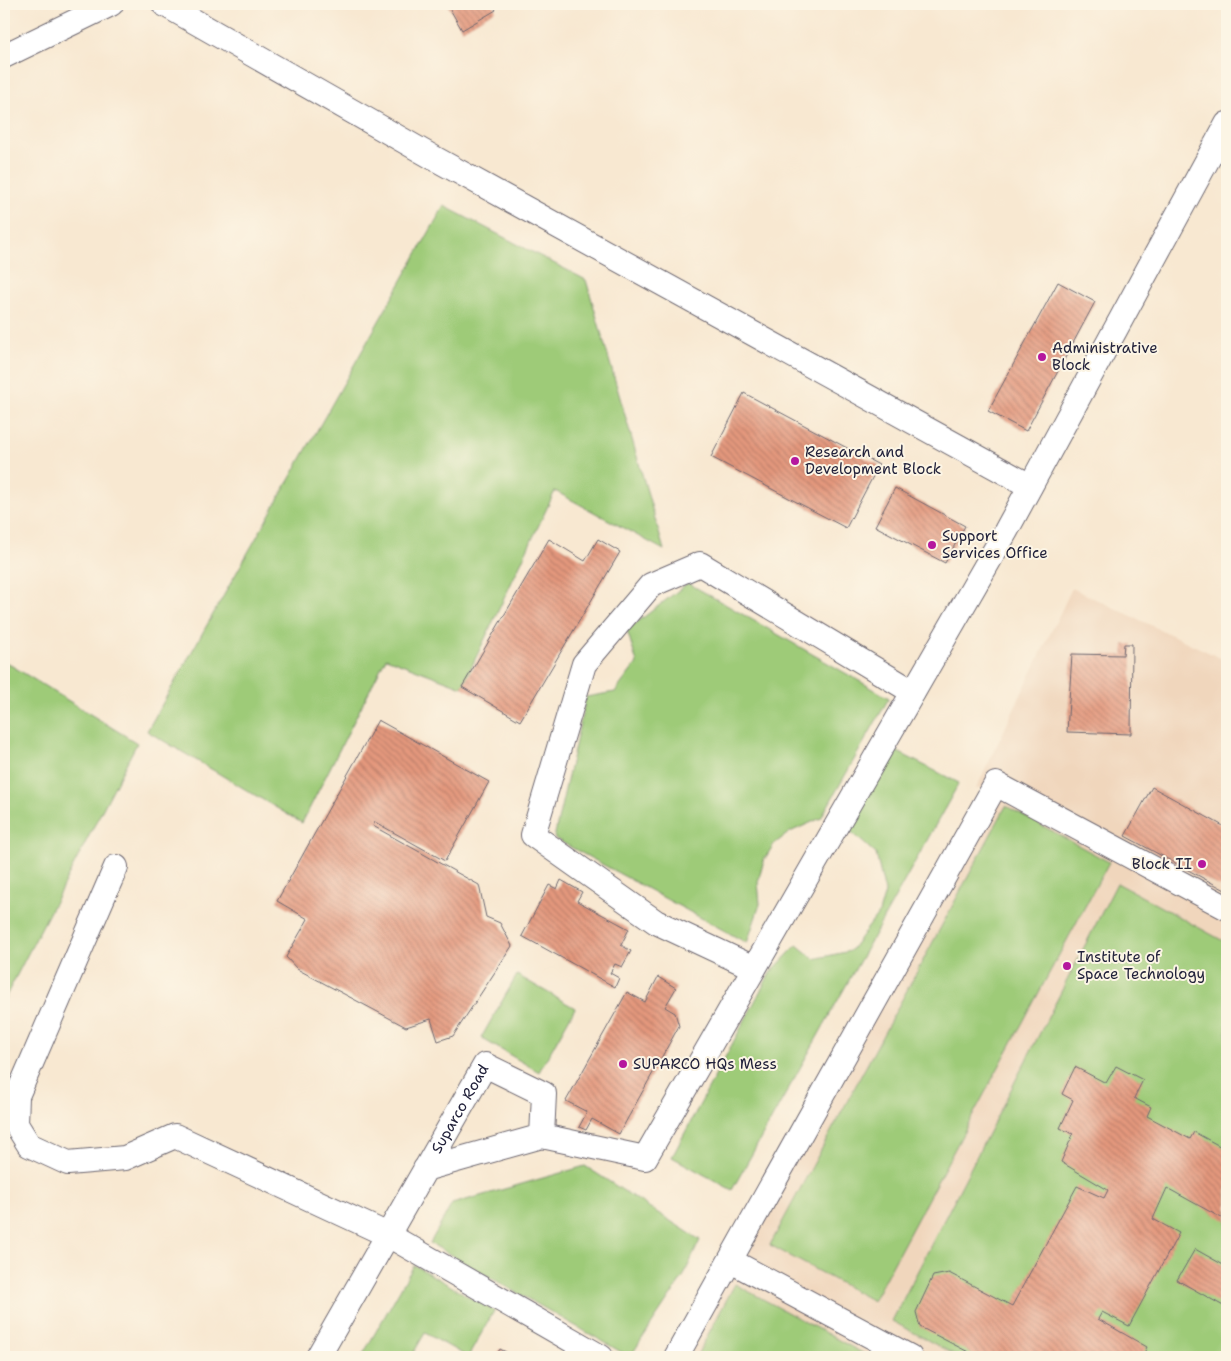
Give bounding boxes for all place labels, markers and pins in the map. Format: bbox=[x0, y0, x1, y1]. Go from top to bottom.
place label: Administrative Block bbox=[1052, 338, 1158, 375]
marker: Administrative Block bbox=[1036, 351, 1048, 363]
place label: Research and Development Block bbox=[805, 442, 941, 479]
marker: Research and Development Block bbox=[789, 455, 801, 467]
place label: Support Services Office bbox=[942, 526, 1048, 563]
marker: Support Services Office bbox=[926, 539, 938, 551]
place label: Block II bbox=[1132, 854, 1192, 874]
marker: Block II bbox=[1196, 858, 1208, 870]
place label: Institute of Space Technology bbox=[1077, 947, 1205, 984]
marker: Institute of Space Technology bbox=[1061, 960, 1073, 972]
place label: SUPARCO HQs Mess bbox=[633, 1054, 777, 1074]
marker: SUPARCO HQs Mess bbox=[617, 1058, 629, 1070]

